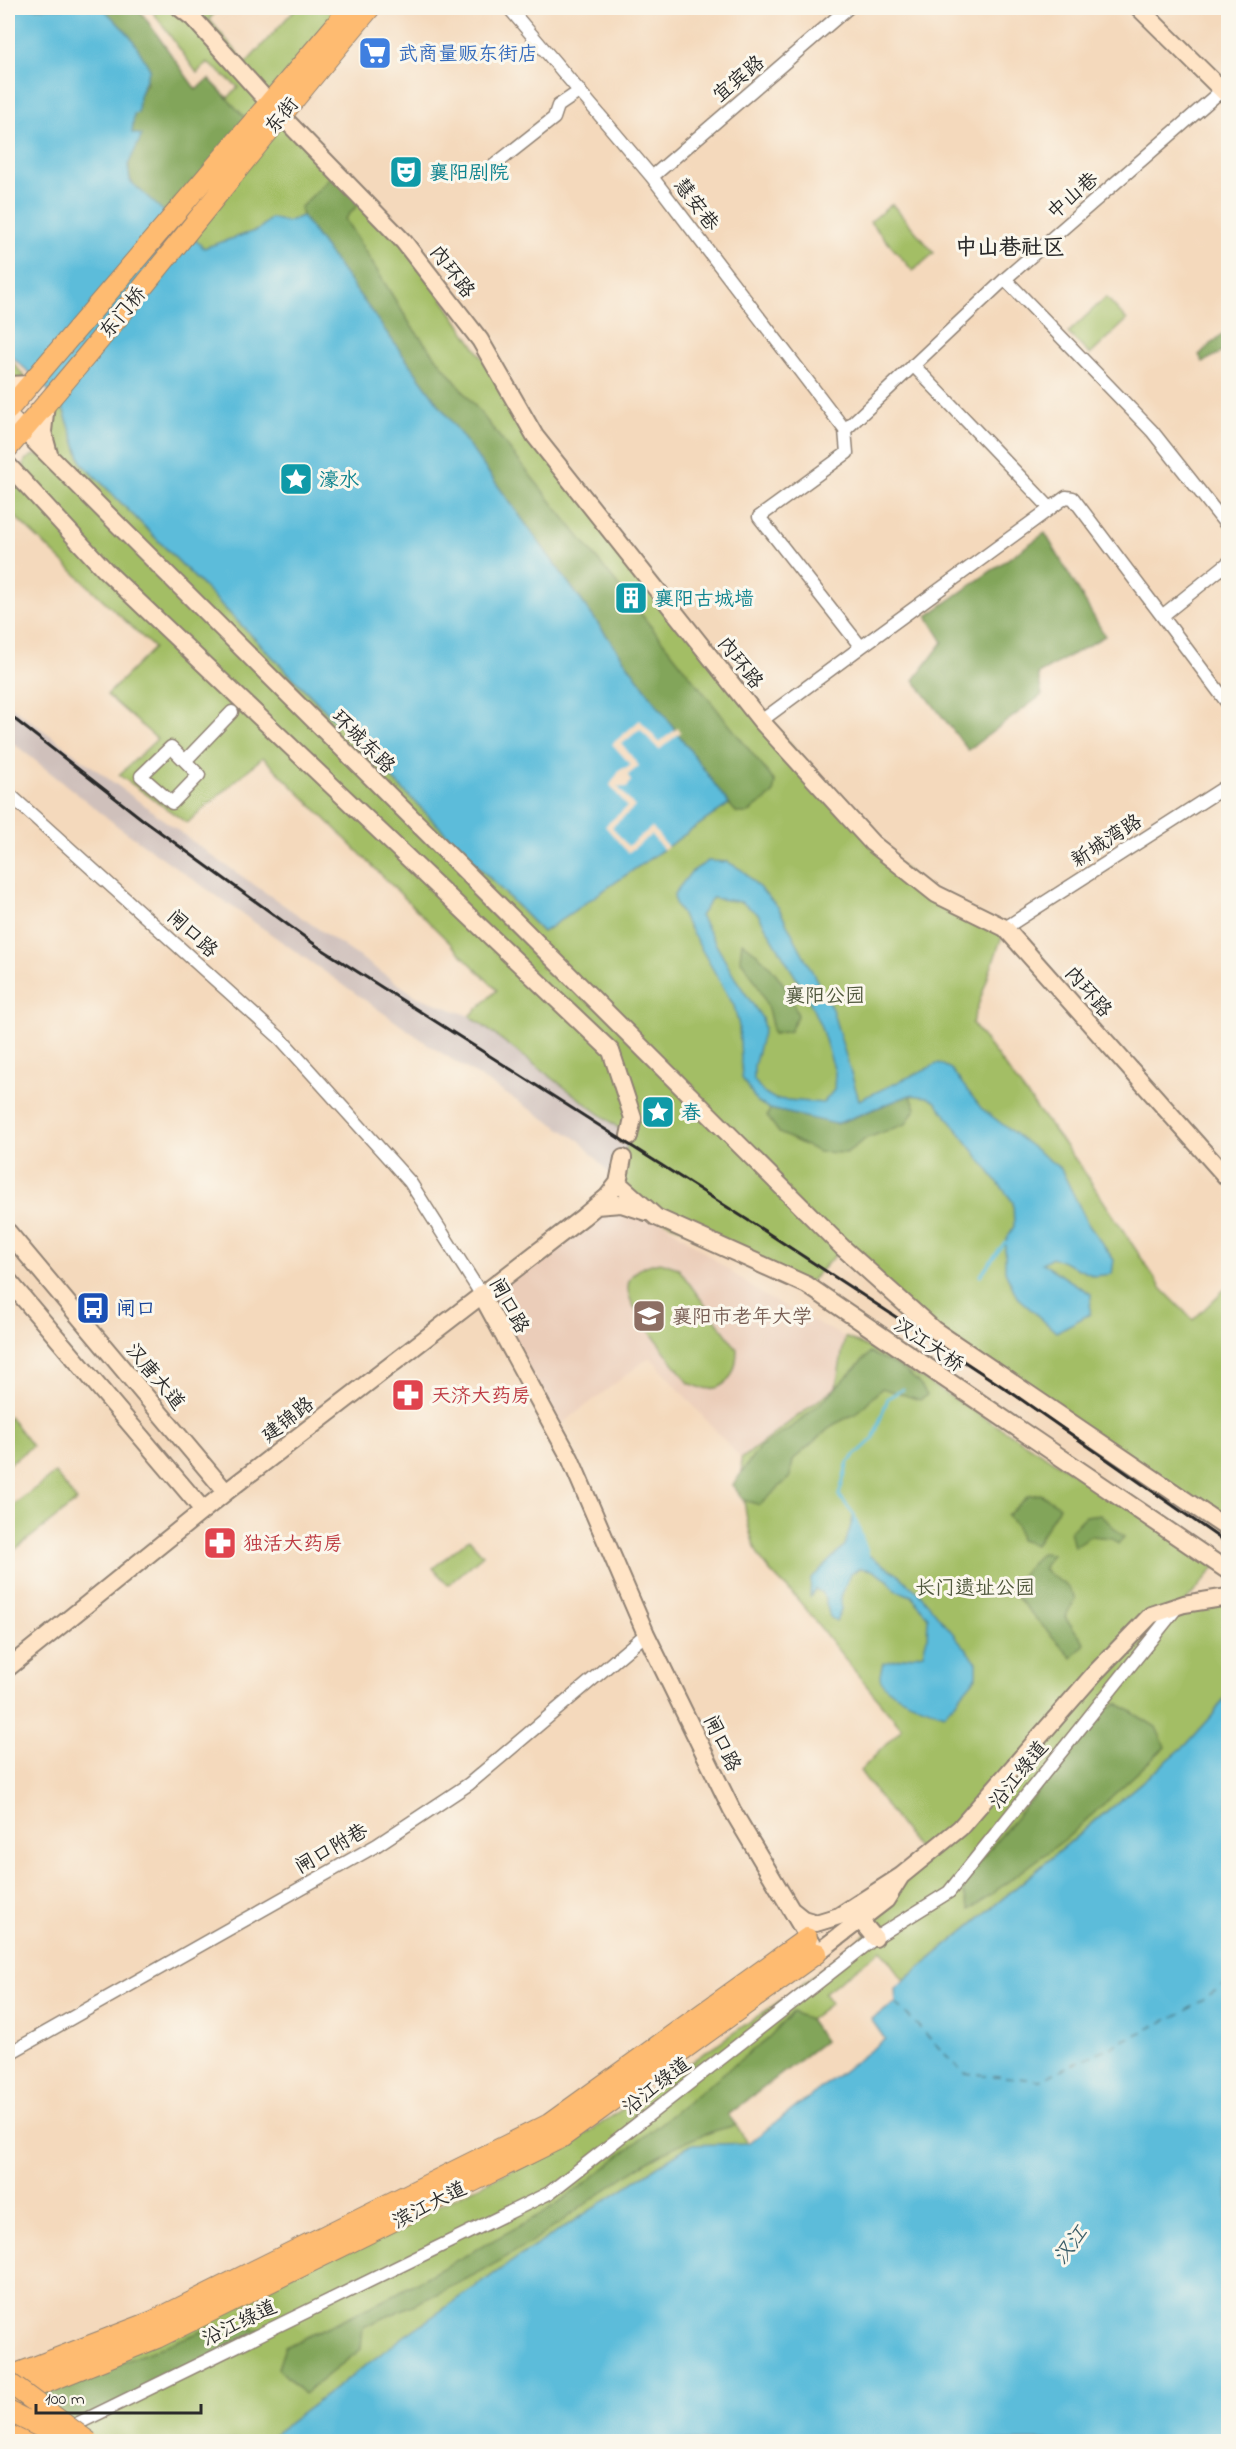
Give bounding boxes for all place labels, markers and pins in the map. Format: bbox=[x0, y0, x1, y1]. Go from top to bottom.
supermarket icon: 武商量贩东街店 bbox=[357, 35, 393, 71]
place label: 武商量贩东街店 bbox=[398, 41, 538, 70]
theatre icon: 襄阳剧院 bbox=[388, 154, 424, 190]
place label: 襄阳剧院 bbox=[429, 160, 509, 189]
place icon: 濠水 bbox=[278, 461, 314, 497]
place label: 濠水 bbox=[319, 467, 359, 496]
building icon: 襄阳古城墙 bbox=[613, 580, 649, 616]
place label: 襄阳古城墙 bbox=[654, 586, 754, 615]
place icon: 春 bbox=[640, 1094, 676, 1130]
place label: 春 bbox=[681, 1100, 701, 1129]
bus stop icon: 闸口 bbox=[75, 1290, 111, 1326]
place label: 闸口 bbox=[116, 1296, 156, 1325]
school or university icon: 襄阳市老年大学 bbox=[631, 1298, 667, 1334]
place label: 襄阳市老年大学 bbox=[672, 1304, 812, 1333]
pharmacy icon: 天济大药房 bbox=[390, 1377, 426, 1413]
place label: 天济大药房 bbox=[431, 1383, 531, 1412]
pharmacy icon: 独活大药房 bbox=[202, 1525, 238, 1561]
place label: 独活大药房 bbox=[243, 1531, 343, 1560]

